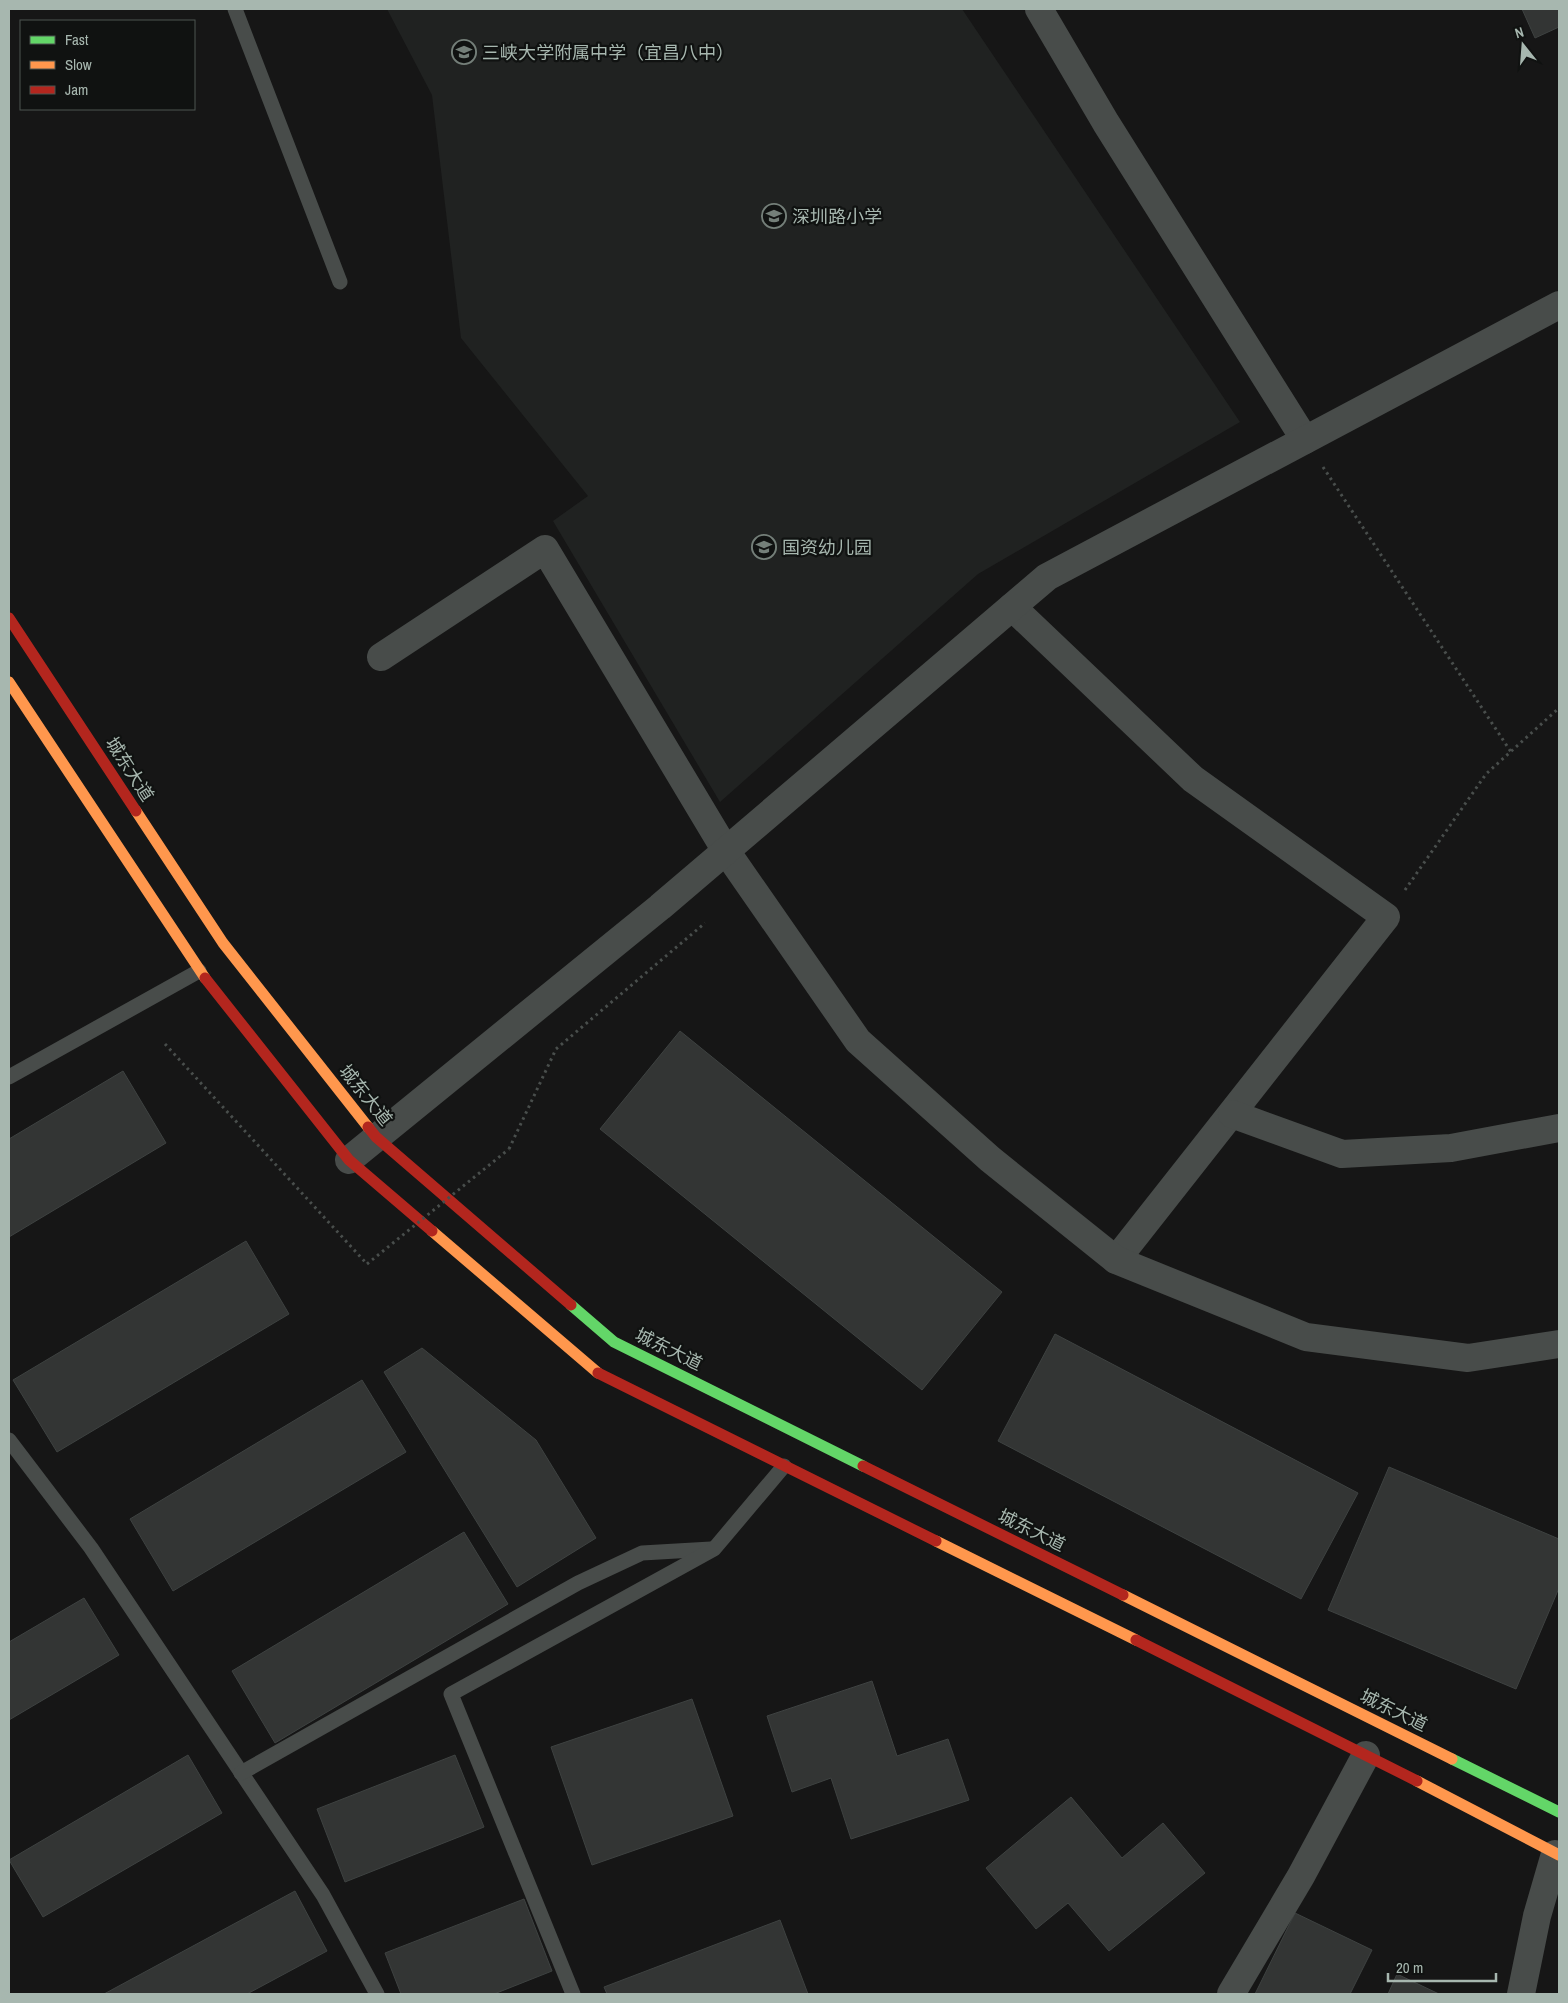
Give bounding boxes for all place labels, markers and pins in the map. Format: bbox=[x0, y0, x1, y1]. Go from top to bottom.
school or university icon: 三峡大学附属中学（宜昌八中） bbox=[451, 39, 477, 65]
place label: 三峡大学附属中学（宜昌八中） bbox=[482, 40, 734, 65]
school or university icon: 深圳路小学 bbox=[761, 203, 787, 229]
place label: 深圳路小学 bbox=[792, 204, 882, 229]
school or university icon: 国资幼儿园 bbox=[751, 534, 777, 560]
place label: 国资幼儿园 bbox=[782, 535, 872, 560]

